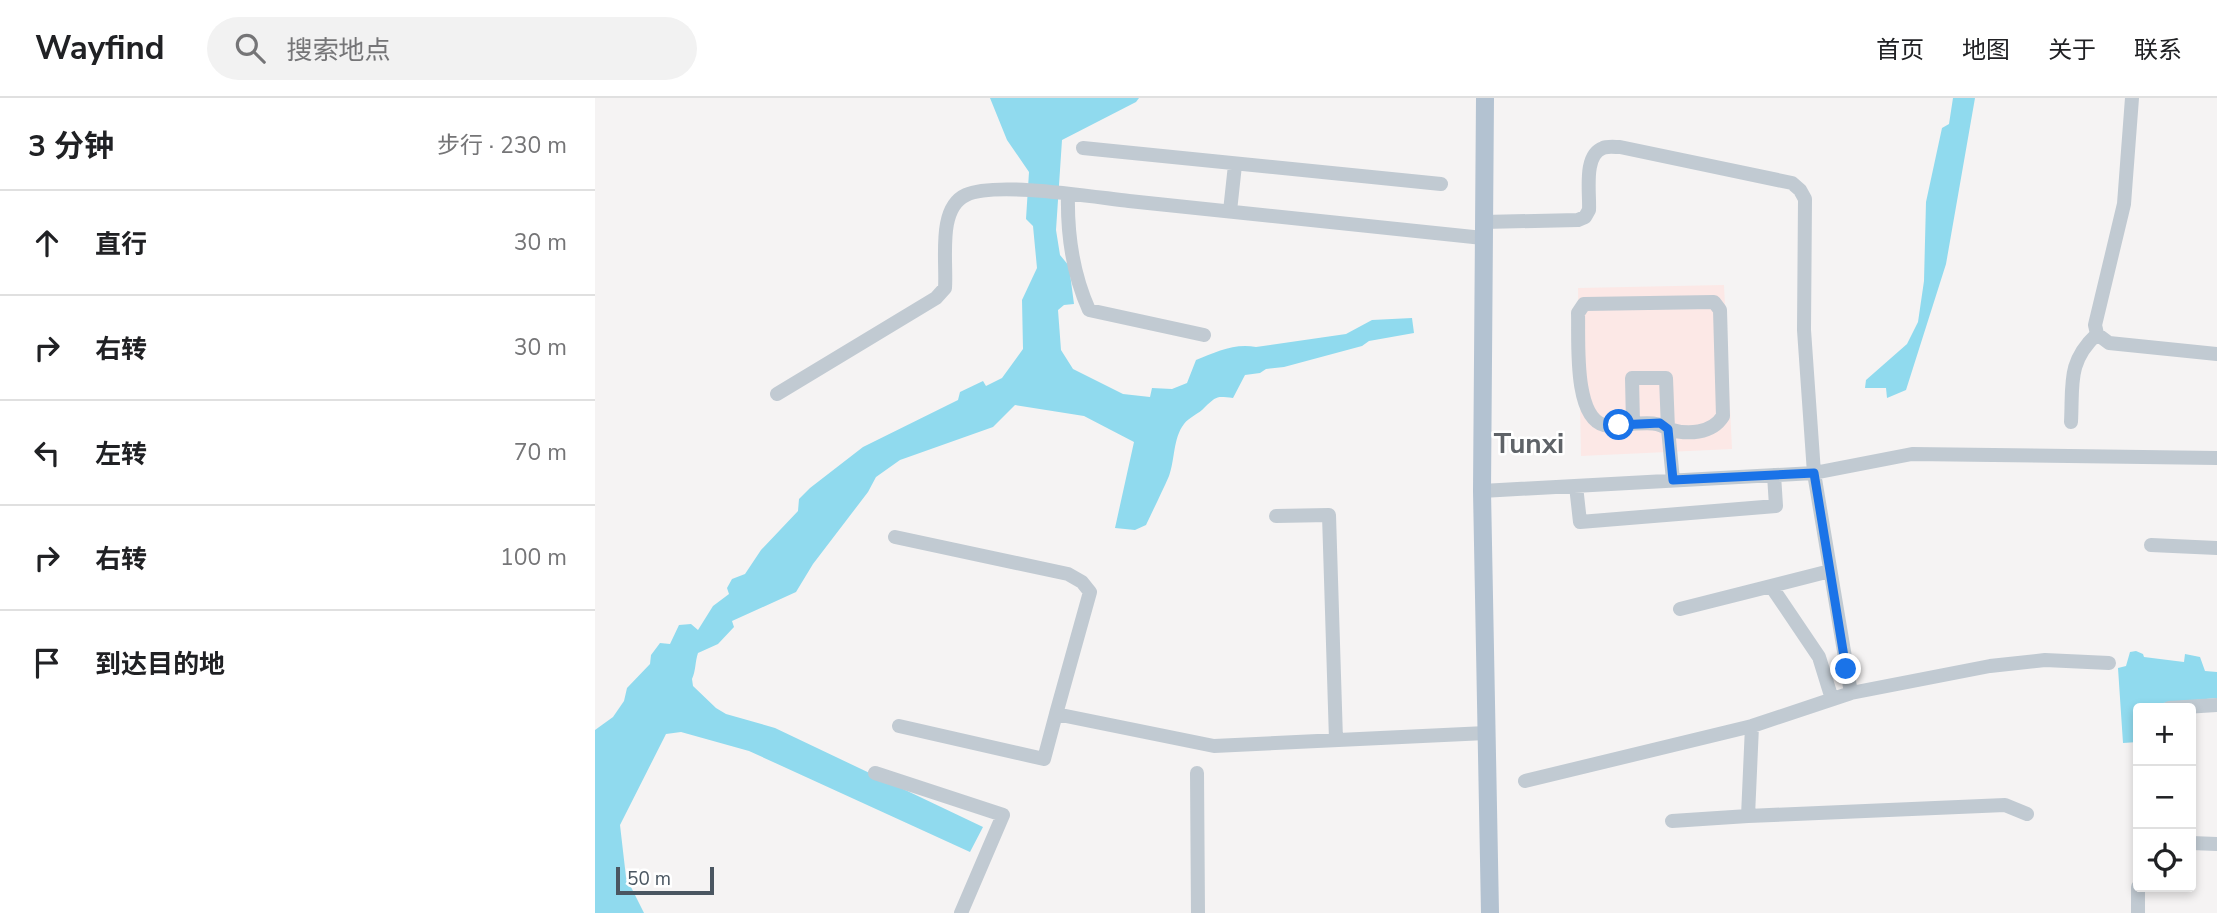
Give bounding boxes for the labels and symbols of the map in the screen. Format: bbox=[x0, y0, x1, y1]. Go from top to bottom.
route start bbox=[1603, 409, 1634, 440]
district label: Tunxi bbox=[1494, 425, 1564, 463]
route end bbox=[1830, 653, 1861, 684]
scale bar bbox=[616, 864, 714, 896]

